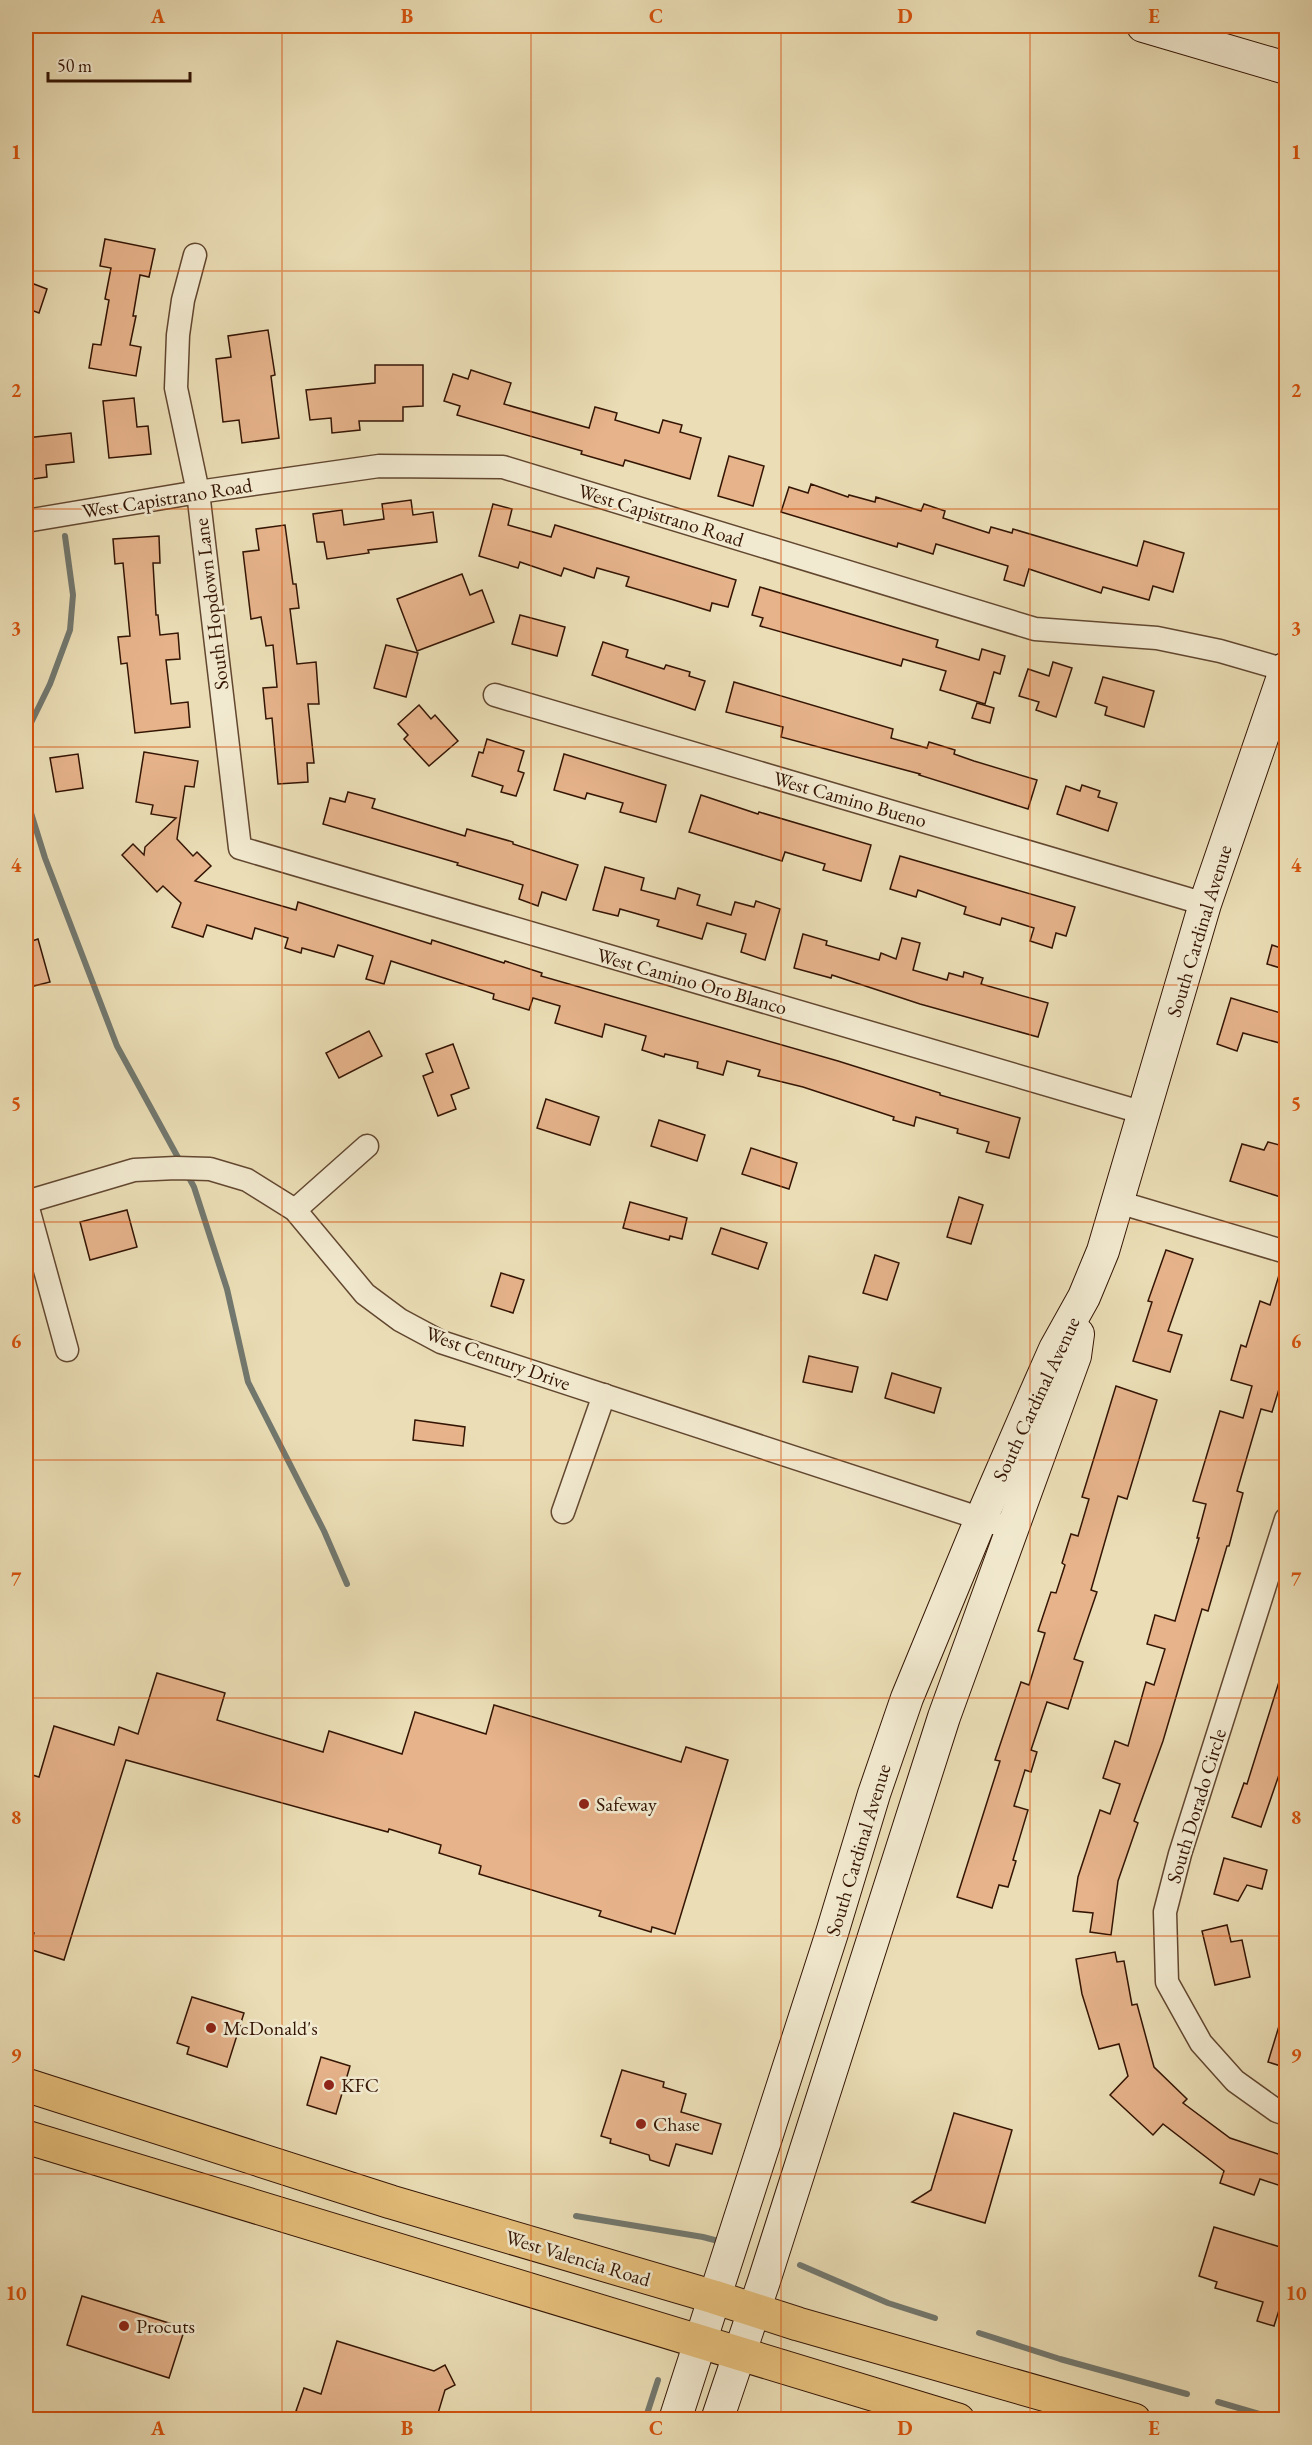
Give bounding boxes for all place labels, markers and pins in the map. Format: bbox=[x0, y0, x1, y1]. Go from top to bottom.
place label: Safeway bbox=[596, 1791, 657, 1817]
marker: Safeway bbox=[577, 1797, 591, 1811]
place label: McDonald's bbox=[223, 2015, 318, 2041]
marker: McDonald's bbox=[204, 2021, 218, 2035]
place label: KFC bbox=[341, 2072, 379, 2098]
marker: KFC bbox=[322, 2078, 336, 2092]
place label: Chase bbox=[653, 2111, 700, 2137]
marker: Chase bbox=[634, 2117, 648, 2131]
place label: Procuts bbox=[136, 2313, 195, 2339]
marker: Procuts bbox=[117, 2319, 131, 2333]

